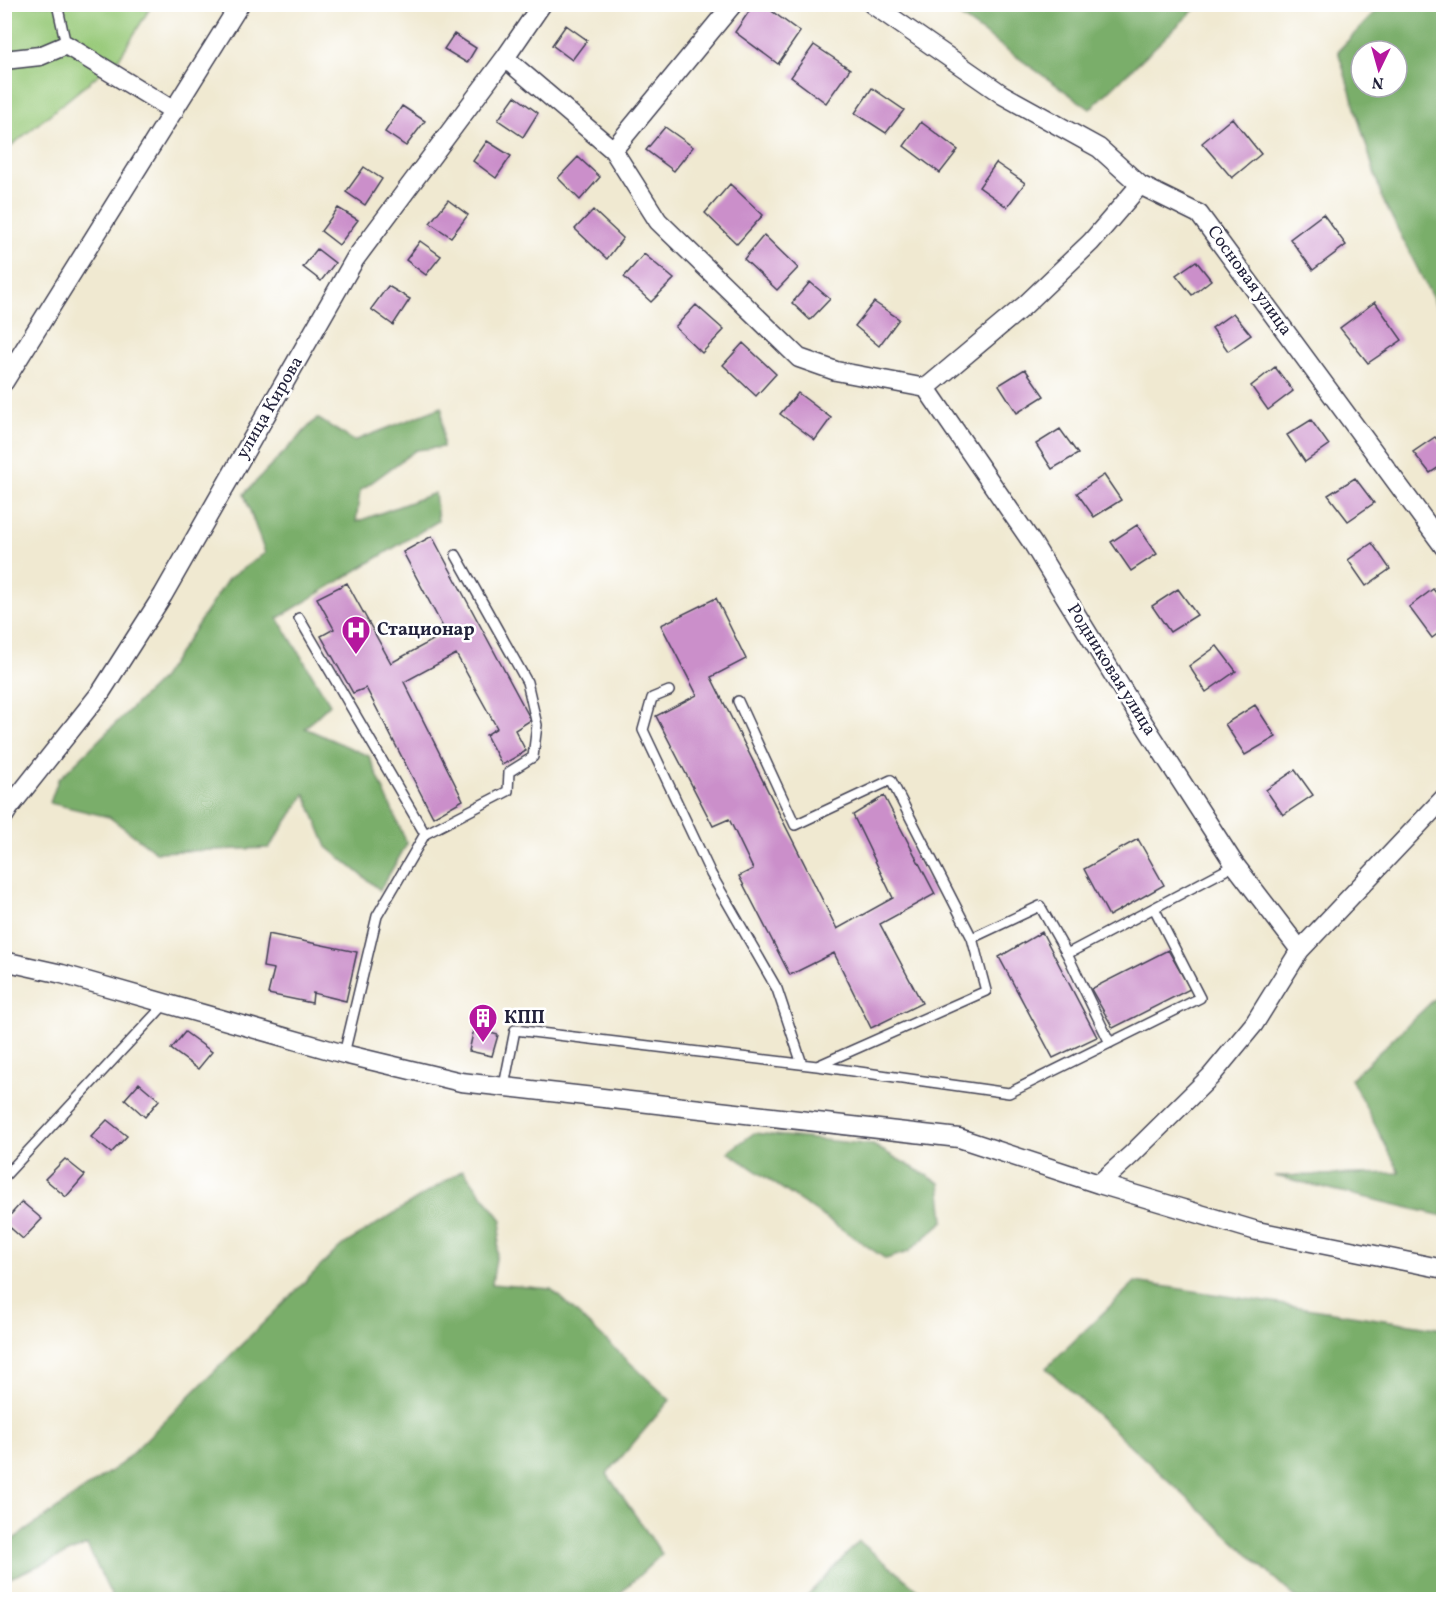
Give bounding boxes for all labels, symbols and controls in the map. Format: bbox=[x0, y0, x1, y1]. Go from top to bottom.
north arrow bbox=[1349, 39, 1409, 99]
text: N bbox=[1371, 70, 1385, 93]
street label: Сосновая улица bbox=[1201, 221, 1297, 341]
street label: улица Кирова bbox=[230, 352, 310, 464]
street label: Родниковая улица bbox=[1060, 599, 1162, 741]
hospital icon: Стационар bbox=[340, 614, 372, 656]
place label: Стационар bbox=[377, 618, 475, 643]
building icon: КПП bbox=[467, 1002, 499, 1044]
place label: КПП bbox=[504, 1006, 545, 1031]

